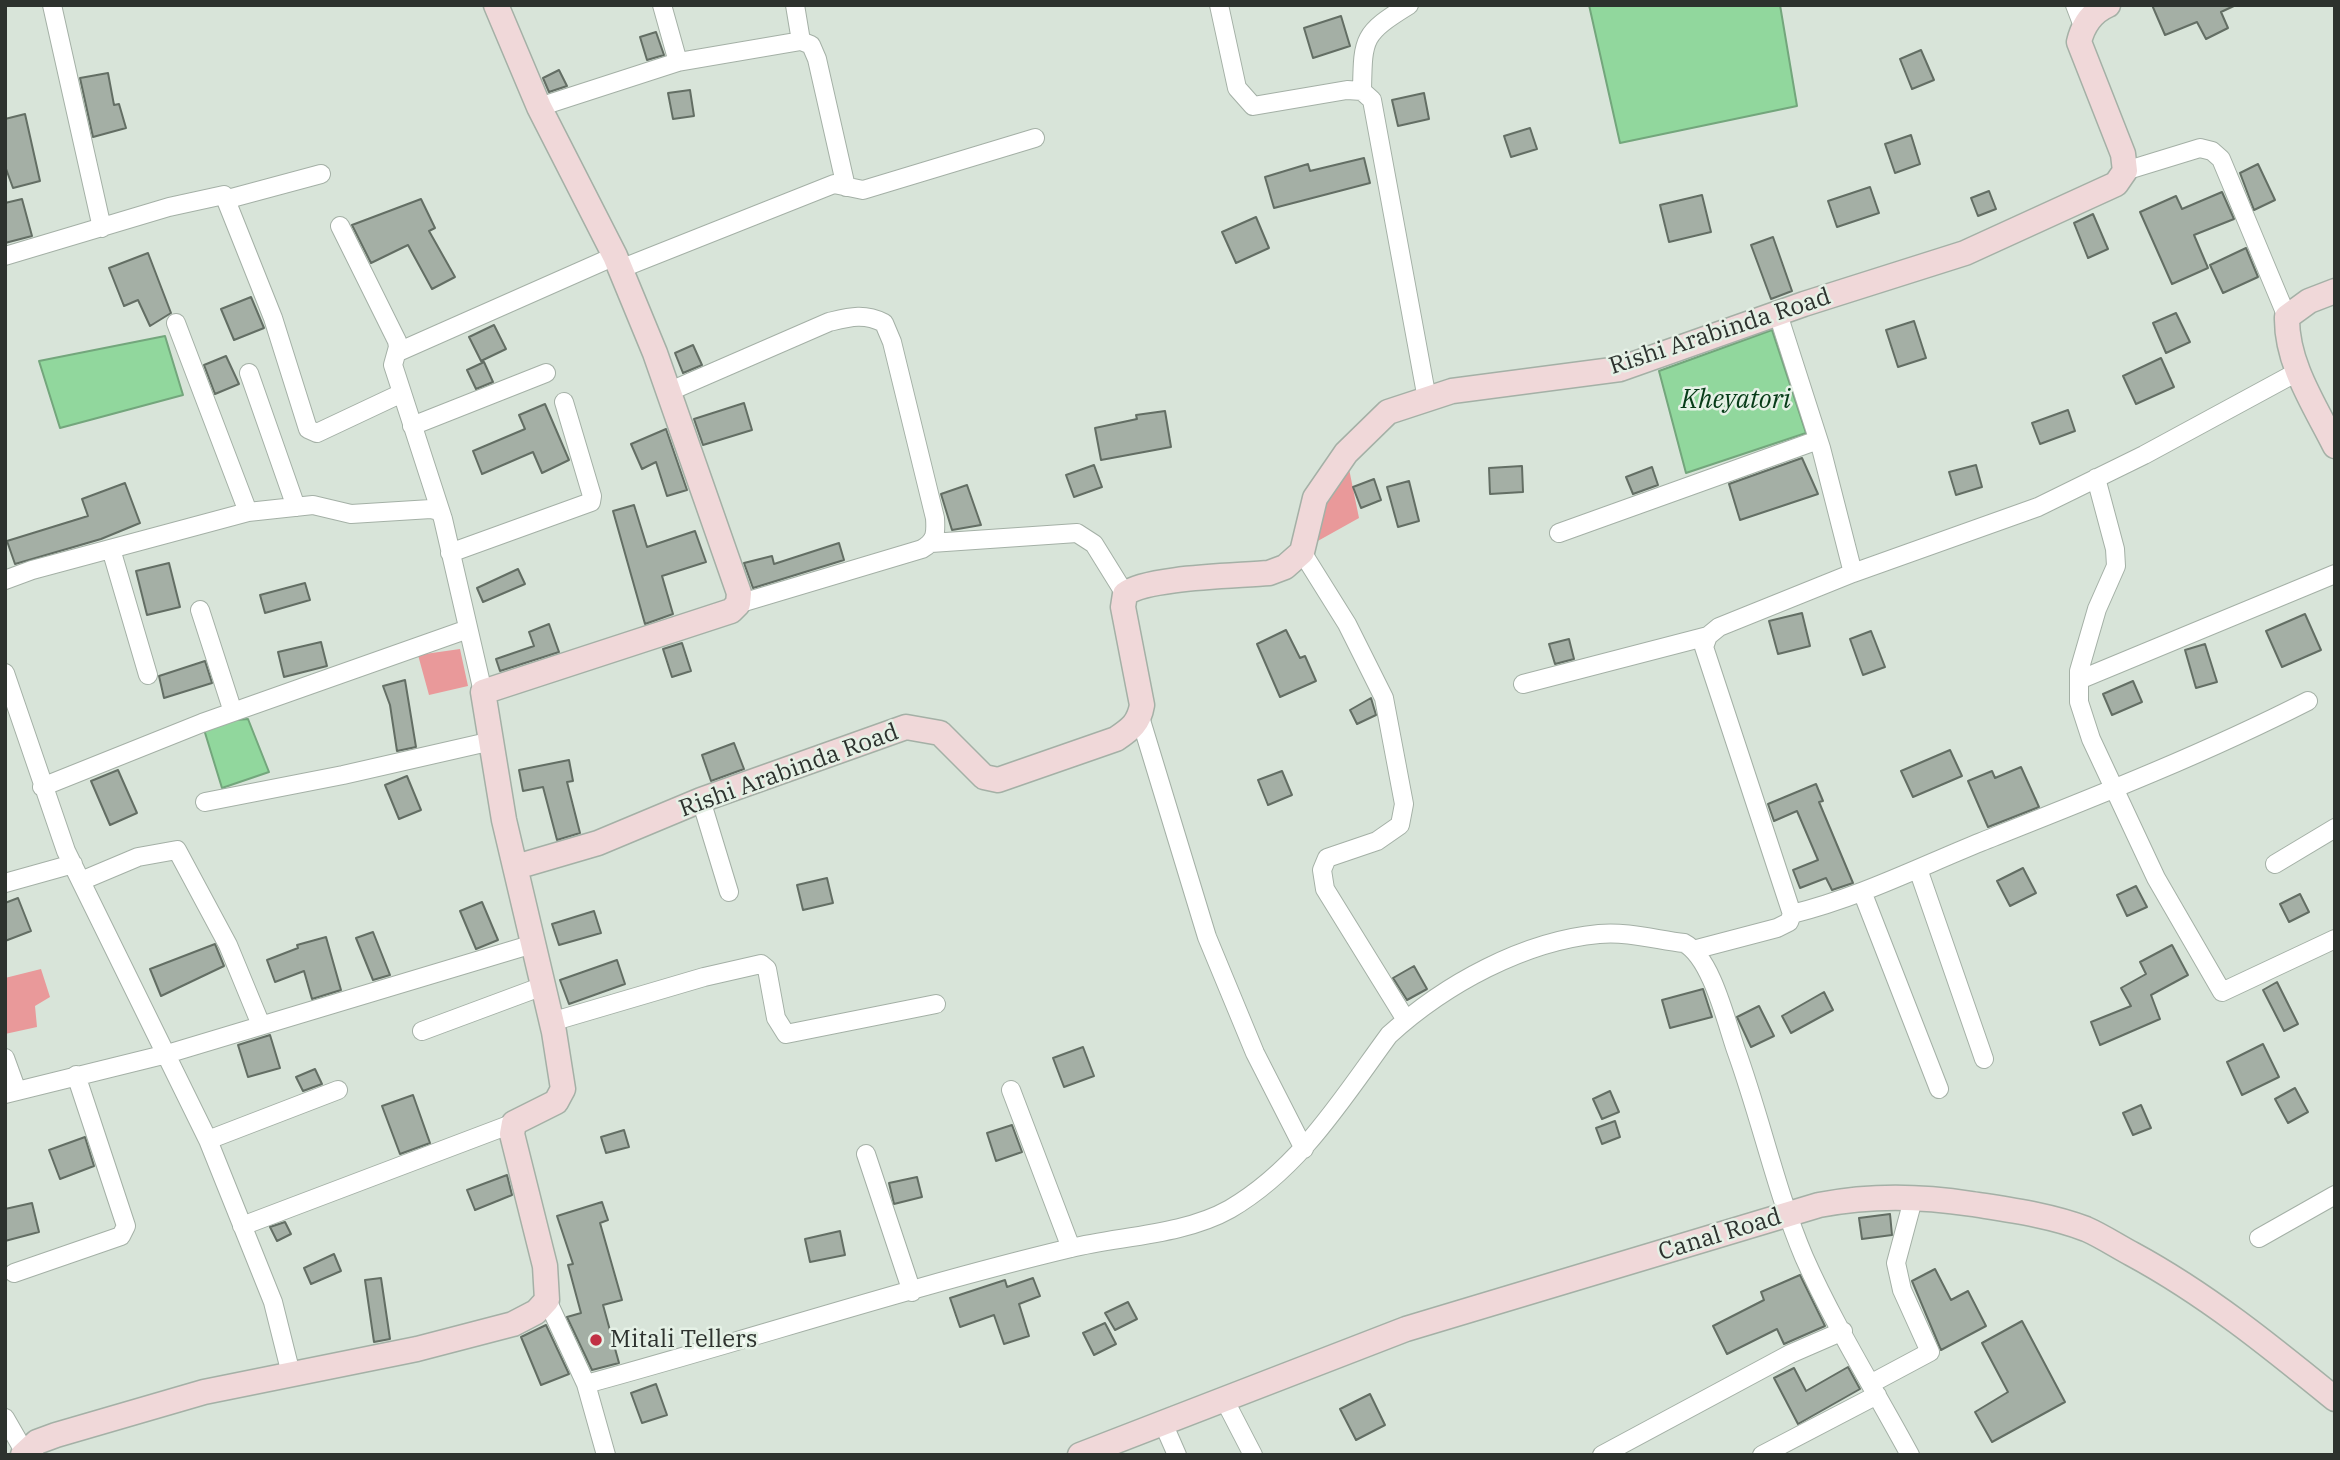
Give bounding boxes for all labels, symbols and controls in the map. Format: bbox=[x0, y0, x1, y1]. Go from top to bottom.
street label: Rishi Arabinda Road bbox=[1606, 283, 1834, 381]
water label: Kheyatori bbox=[1681, 384, 1791, 416]
street label: Rishi Arabinda Road bbox=[675, 718, 903, 824]
street label: Canal Road bbox=[1655, 1203, 1785, 1267]
place label: Mitali Tellers bbox=[610, 1326, 757, 1354]
marker: Mitali Tellers bbox=[588, 1332, 604, 1348]

